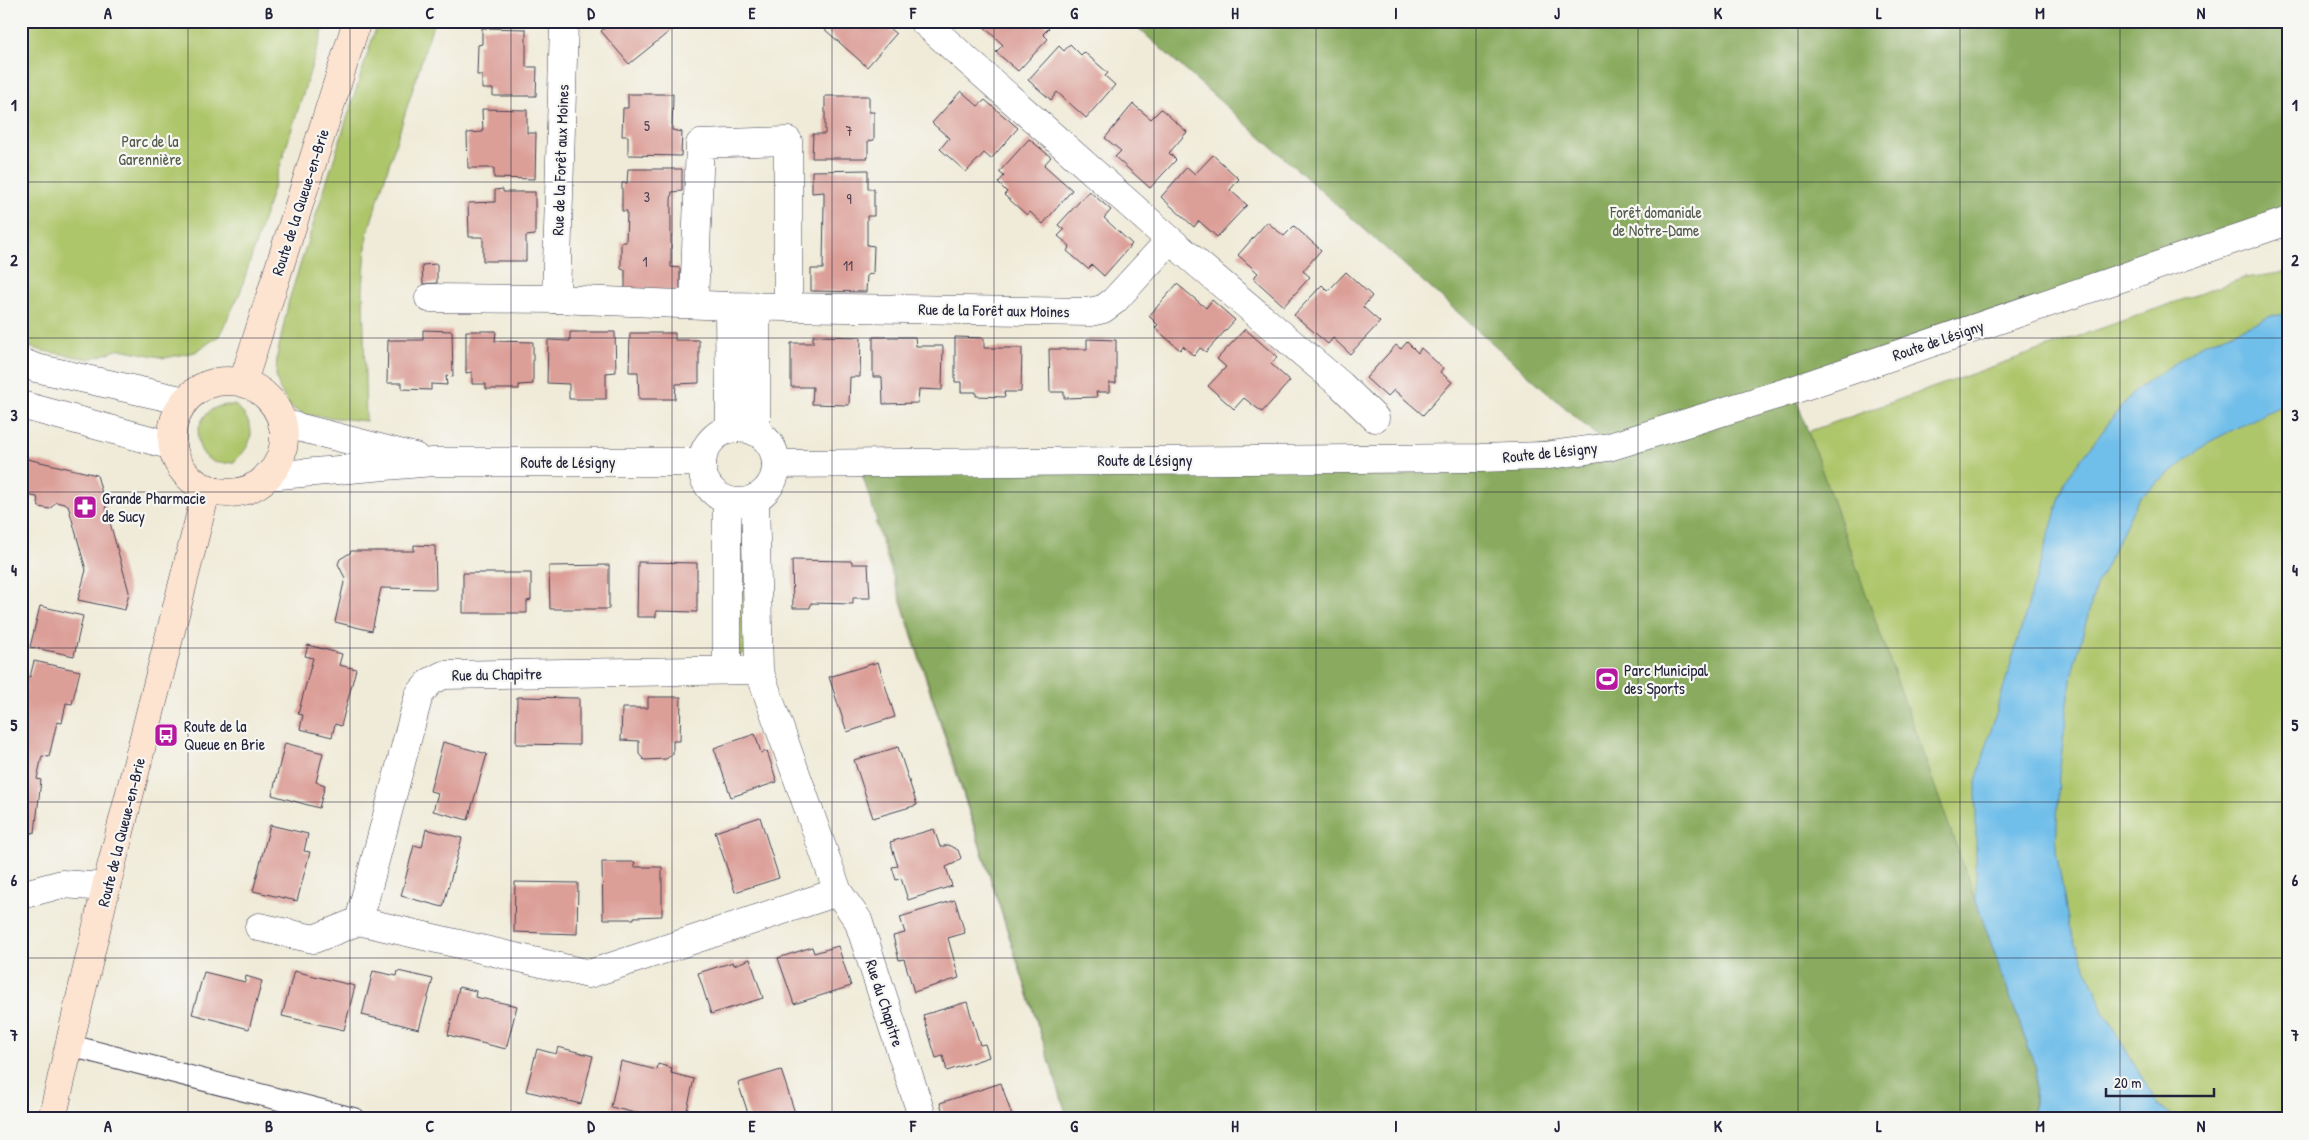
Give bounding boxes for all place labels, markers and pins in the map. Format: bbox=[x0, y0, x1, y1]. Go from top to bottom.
place label: Grande Pharmacie de Sucy bbox=[102, 487, 206, 527]
pharmacy icon: Grande Pharmacie de Sucy bbox=[72, 494, 98, 520]
place label: Parc Municipal des Sports bbox=[1624, 659, 1709, 699]
sports icon: Parc Municipal des Sports bbox=[1594, 666, 1620, 692]
place label: Route de la Queue en Brie bbox=[184, 715, 266, 755]
bus stop icon: Route de la Queue en Brie bbox=[153, 722, 179, 748]

